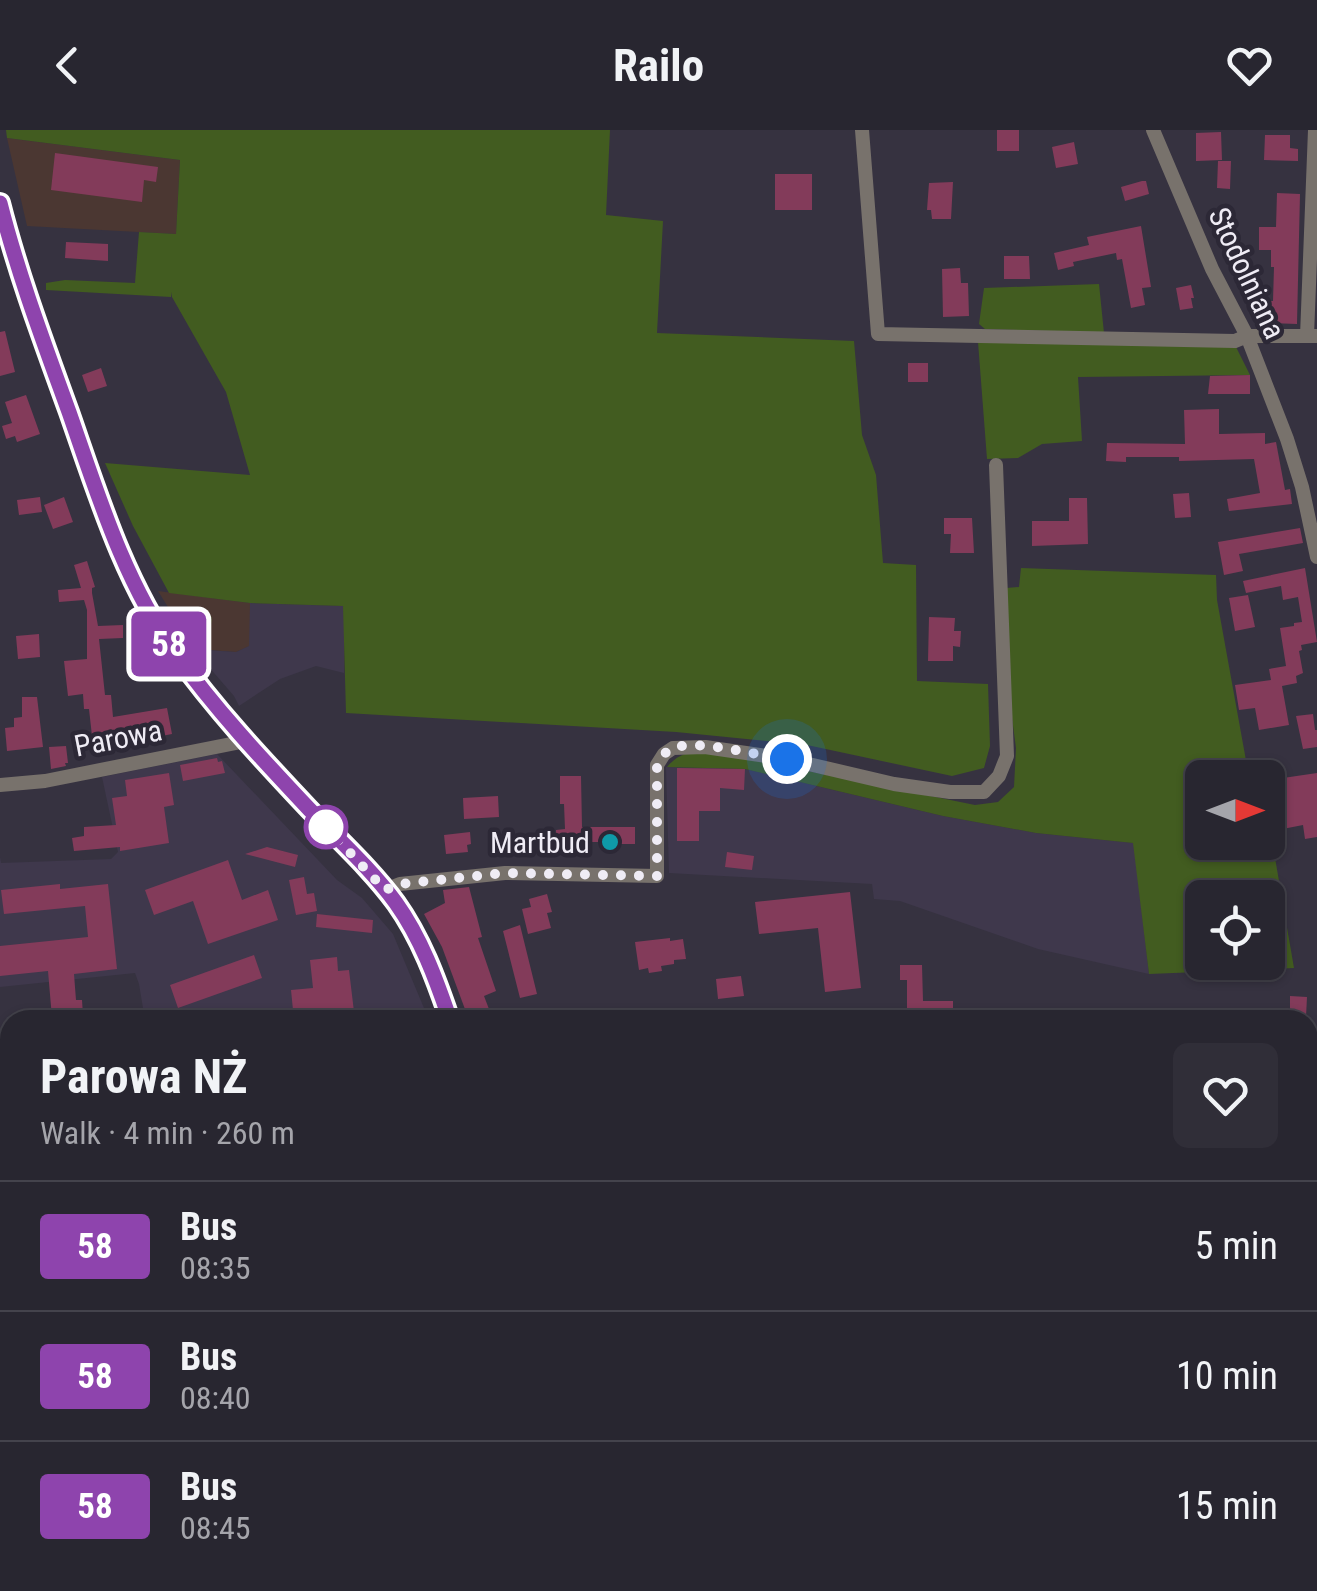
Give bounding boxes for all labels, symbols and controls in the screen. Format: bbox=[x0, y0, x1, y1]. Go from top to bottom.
icon: back bbox=[40, 38, 95, 93]
icon: heart bbox=[1222, 38, 1277, 93]
text: Railo bbox=[613, 39, 704, 92]
street label: Stodolniana bbox=[1201, 202, 1293, 344]
line badge: 58 bbox=[124, 612, 214, 676]
text: 58 bbox=[151, 624, 187, 665]
street label: Parowa bbox=[71, 712, 165, 764]
your location bbox=[762, 734, 812, 784]
north arrow bbox=[1185, 760, 1285, 860]
map controls bbox=[1185, 760, 1285, 980]
unlabelled marker bbox=[305, 806, 347, 848]
place label: Martbud bbox=[490, 825, 590, 860]
marker: Martbud bbox=[599, 831, 621, 853]
button: locate bbox=[1185, 880, 1285, 980]
button: heart bbox=[1173, 1043, 1278, 1148]
text: Parowa NŻ bbox=[40, 1048, 248, 1105]
text: Walk · 4 min · 260 m bbox=[40, 1114, 295, 1152]
text: Bus bbox=[180, 1205, 237, 1249]
text: 5 min bbox=[1195, 1224, 1278, 1268]
text: 58 bbox=[77, 1226, 113, 1267]
text: 08:35 bbox=[180, 1249, 251, 1287]
text: Bus bbox=[180, 1335, 237, 1379]
text: 10 min bbox=[1176, 1354, 1278, 1398]
text: 58 bbox=[77, 1356, 113, 1397]
text: 08:40 bbox=[180, 1379, 251, 1417]
text: Bus bbox=[180, 1465, 237, 1509]
text: 15 min bbox=[1176, 1484, 1278, 1528]
text: 58 bbox=[77, 1486, 113, 1527]
text: 08:45 bbox=[180, 1509, 251, 1547]

